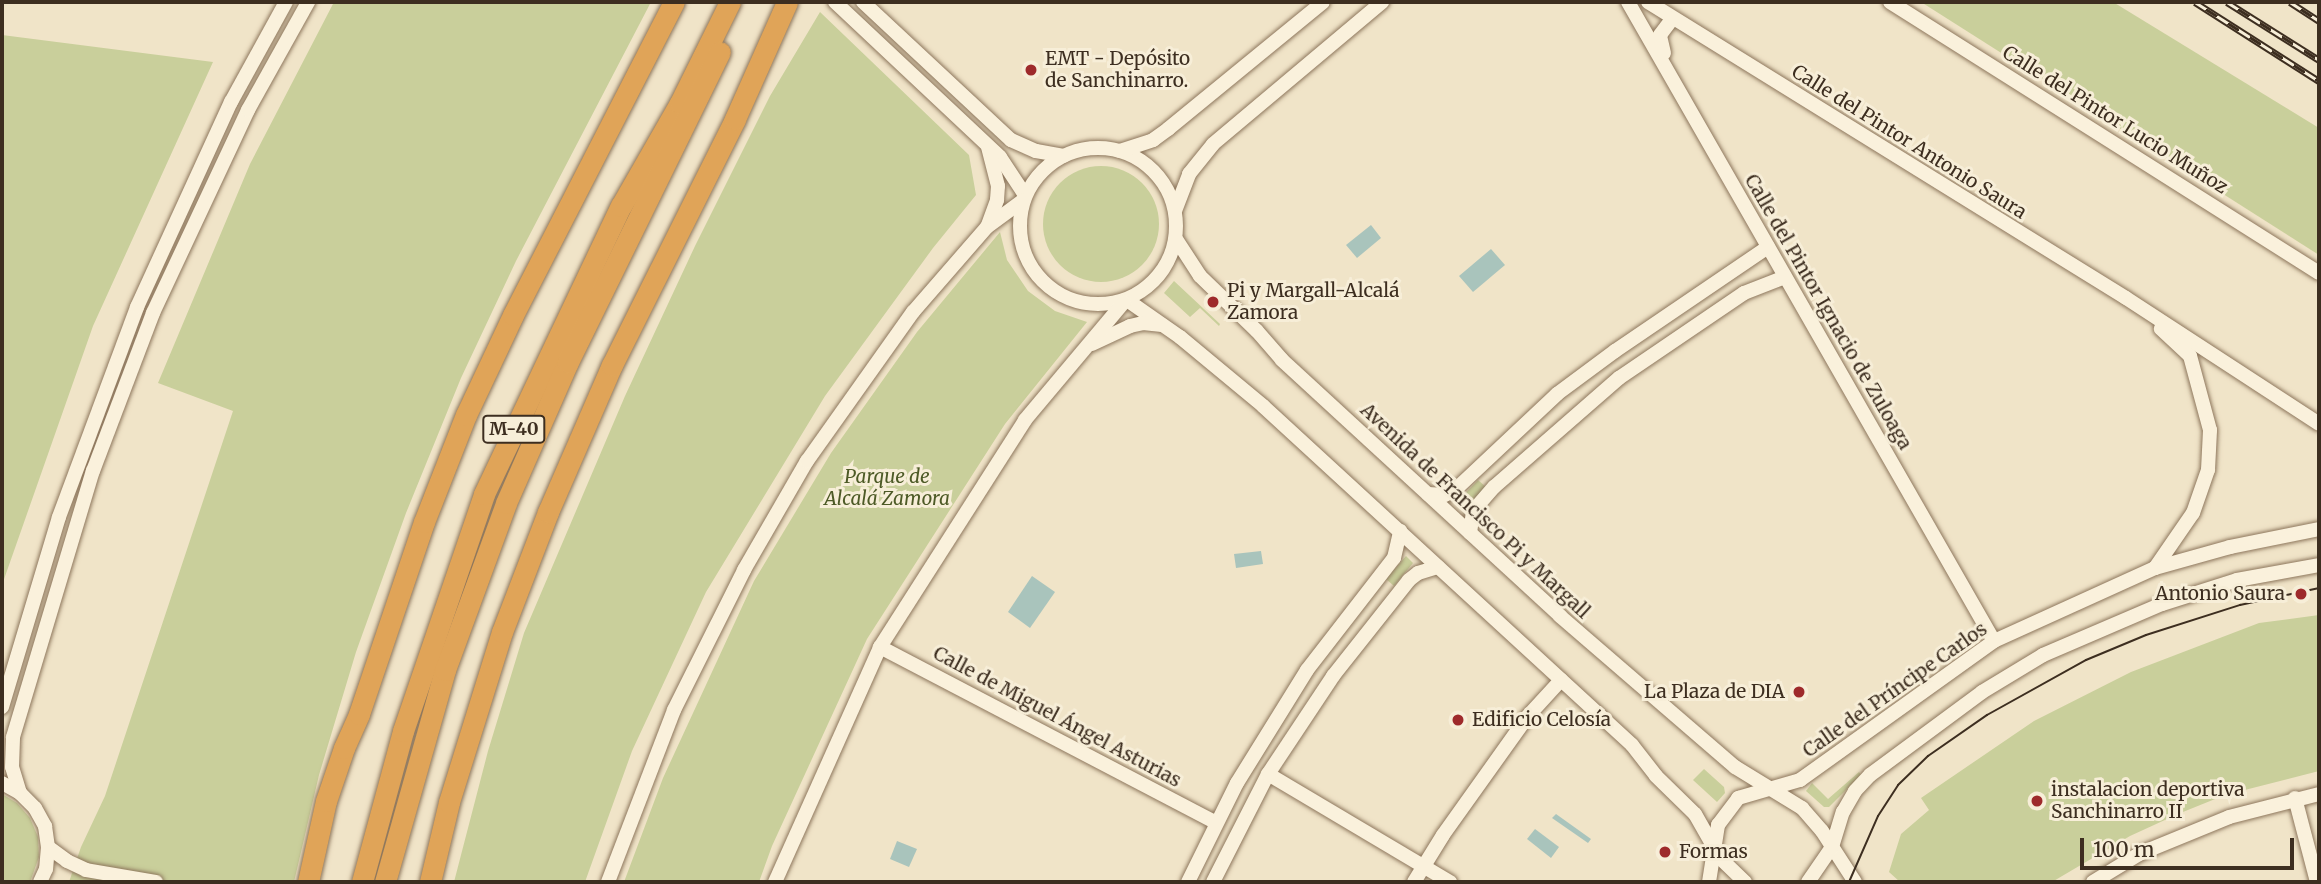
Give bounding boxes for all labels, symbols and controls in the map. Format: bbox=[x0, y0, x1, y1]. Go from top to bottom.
street label: Calle del Pintor Lucio Muñoz bbox=[1998, 41, 2232, 199]
place label: EMT - Depósito de Sanchinarro. bbox=[1045, 48, 1190, 92]
street label: Calle del Pintor Antonio Saura bbox=[1787, 60, 2031, 224]
marker: EMT - Depósito de Sanchinarro. bbox=[1023, 62, 1039, 78]
street label: Calle del Pintor Ignacio de Zuloaga bbox=[1740, 170, 1916, 454]
place label: Pi y Margall-Alcalá Zamora bbox=[1227, 280, 1399, 324]
marker: Pi y Margall-Alcalá Zamora bbox=[1205, 294, 1221, 310]
street label: Avenida de Francisco Pi y Margall bbox=[1356, 399, 1594, 623]
road number: M-40 bbox=[481, 414, 547, 444]
park label: Parque de Alcalá Zamora bbox=[824, 466, 950, 510]
place label: Antonio Saura bbox=[2155, 583, 2285, 605]
marker: Antonio Saura bbox=[2291, 584, 2311, 604]
street label: Calle del Príncipe Carlos bbox=[1799, 618, 1991, 762]
street label: Calle de Miguel Ángel Asturias bbox=[929, 642, 1185, 792]
place label: La Plaza de DIA bbox=[1644, 681, 1785, 703]
marker: La Plaza de DIA bbox=[1791, 684, 1807, 700]
place label: Edificio Celosía bbox=[1472, 709, 1611, 731]
marker: Edificio Celosía bbox=[1450, 712, 1466, 728]
place label: instalacion deportiva Sanchinarro II bbox=[2051, 779, 2244, 823]
marker: instalacion deportiva Sanchinarro II bbox=[2029, 793, 2045, 809]
scale bar bbox=[2083, 824, 2296, 868]
text: 100 m bbox=[2093, 836, 2155, 863]
place label: Formas bbox=[1679, 841, 1748, 863]
marker: Formas bbox=[1657, 844, 1673, 860]

